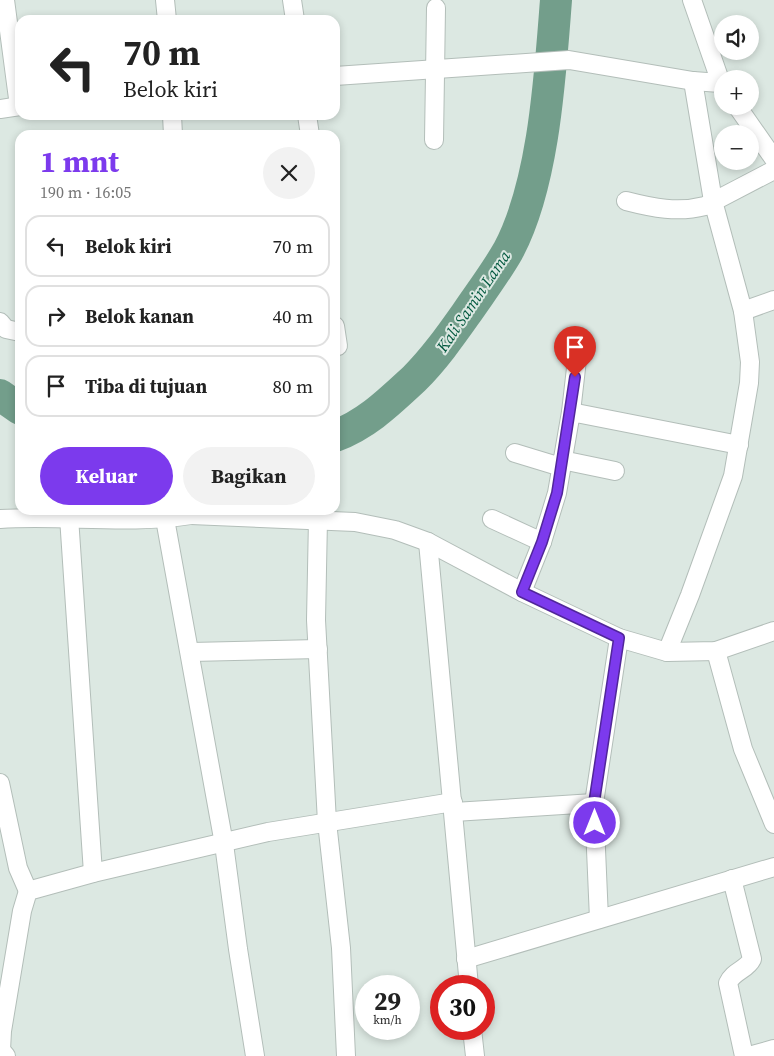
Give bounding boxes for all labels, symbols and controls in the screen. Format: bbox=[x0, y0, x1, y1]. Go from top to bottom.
map controls bbox=[714, 15, 759, 170]
button: sound bbox=[714, 15, 759, 60]
text: 70 m bbox=[123, 29, 200, 77]
icon: left bbox=[40, 35, 105, 100]
button: + bbox=[714, 70, 759, 115]
text: Belok kiri bbox=[123, 74, 218, 104]
button: − bbox=[714, 125, 759, 170]
text: 1 mnt bbox=[40, 141, 119, 182]
button: close bbox=[263, 147, 315, 199]
text: 190 m · 16:05 bbox=[40, 181, 131, 203]
icon: left bbox=[42, 232, 70, 260]
text: Belok kiri bbox=[85, 233, 172, 259]
text: 70 m bbox=[272, 233, 313, 259]
water label: Kali Samin Lama bbox=[430, 246, 515, 357]
icon: right bbox=[42, 302, 70, 330]
text: Belok kanan bbox=[85, 303, 194, 329]
text: 40 m bbox=[272, 303, 313, 329]
pin bbox=[554, 326, 596, 377]
icon: arrive bbox=[561, 333, 589, 361]
icon: arrive bbox=[42, 372, 70, 400]
text: Tiba di tujuan bbox=[85, 373, 207, 399]
text: 80 m bbox=[272, 373, 313, 399]
button: Keluar bbox=[40, 447, 173, 505]
button: Bagikan bbox=[183, 447, 315, 505]
position arrow bbox=[568, 796, 620, 848]
speed limit sign: 30 bbox=[430, 975, 495, 1040]
text: 29 bbox=[374, 984, 401, 1018]
text: km/h bbox=[373, 1012, 402, 1028]

